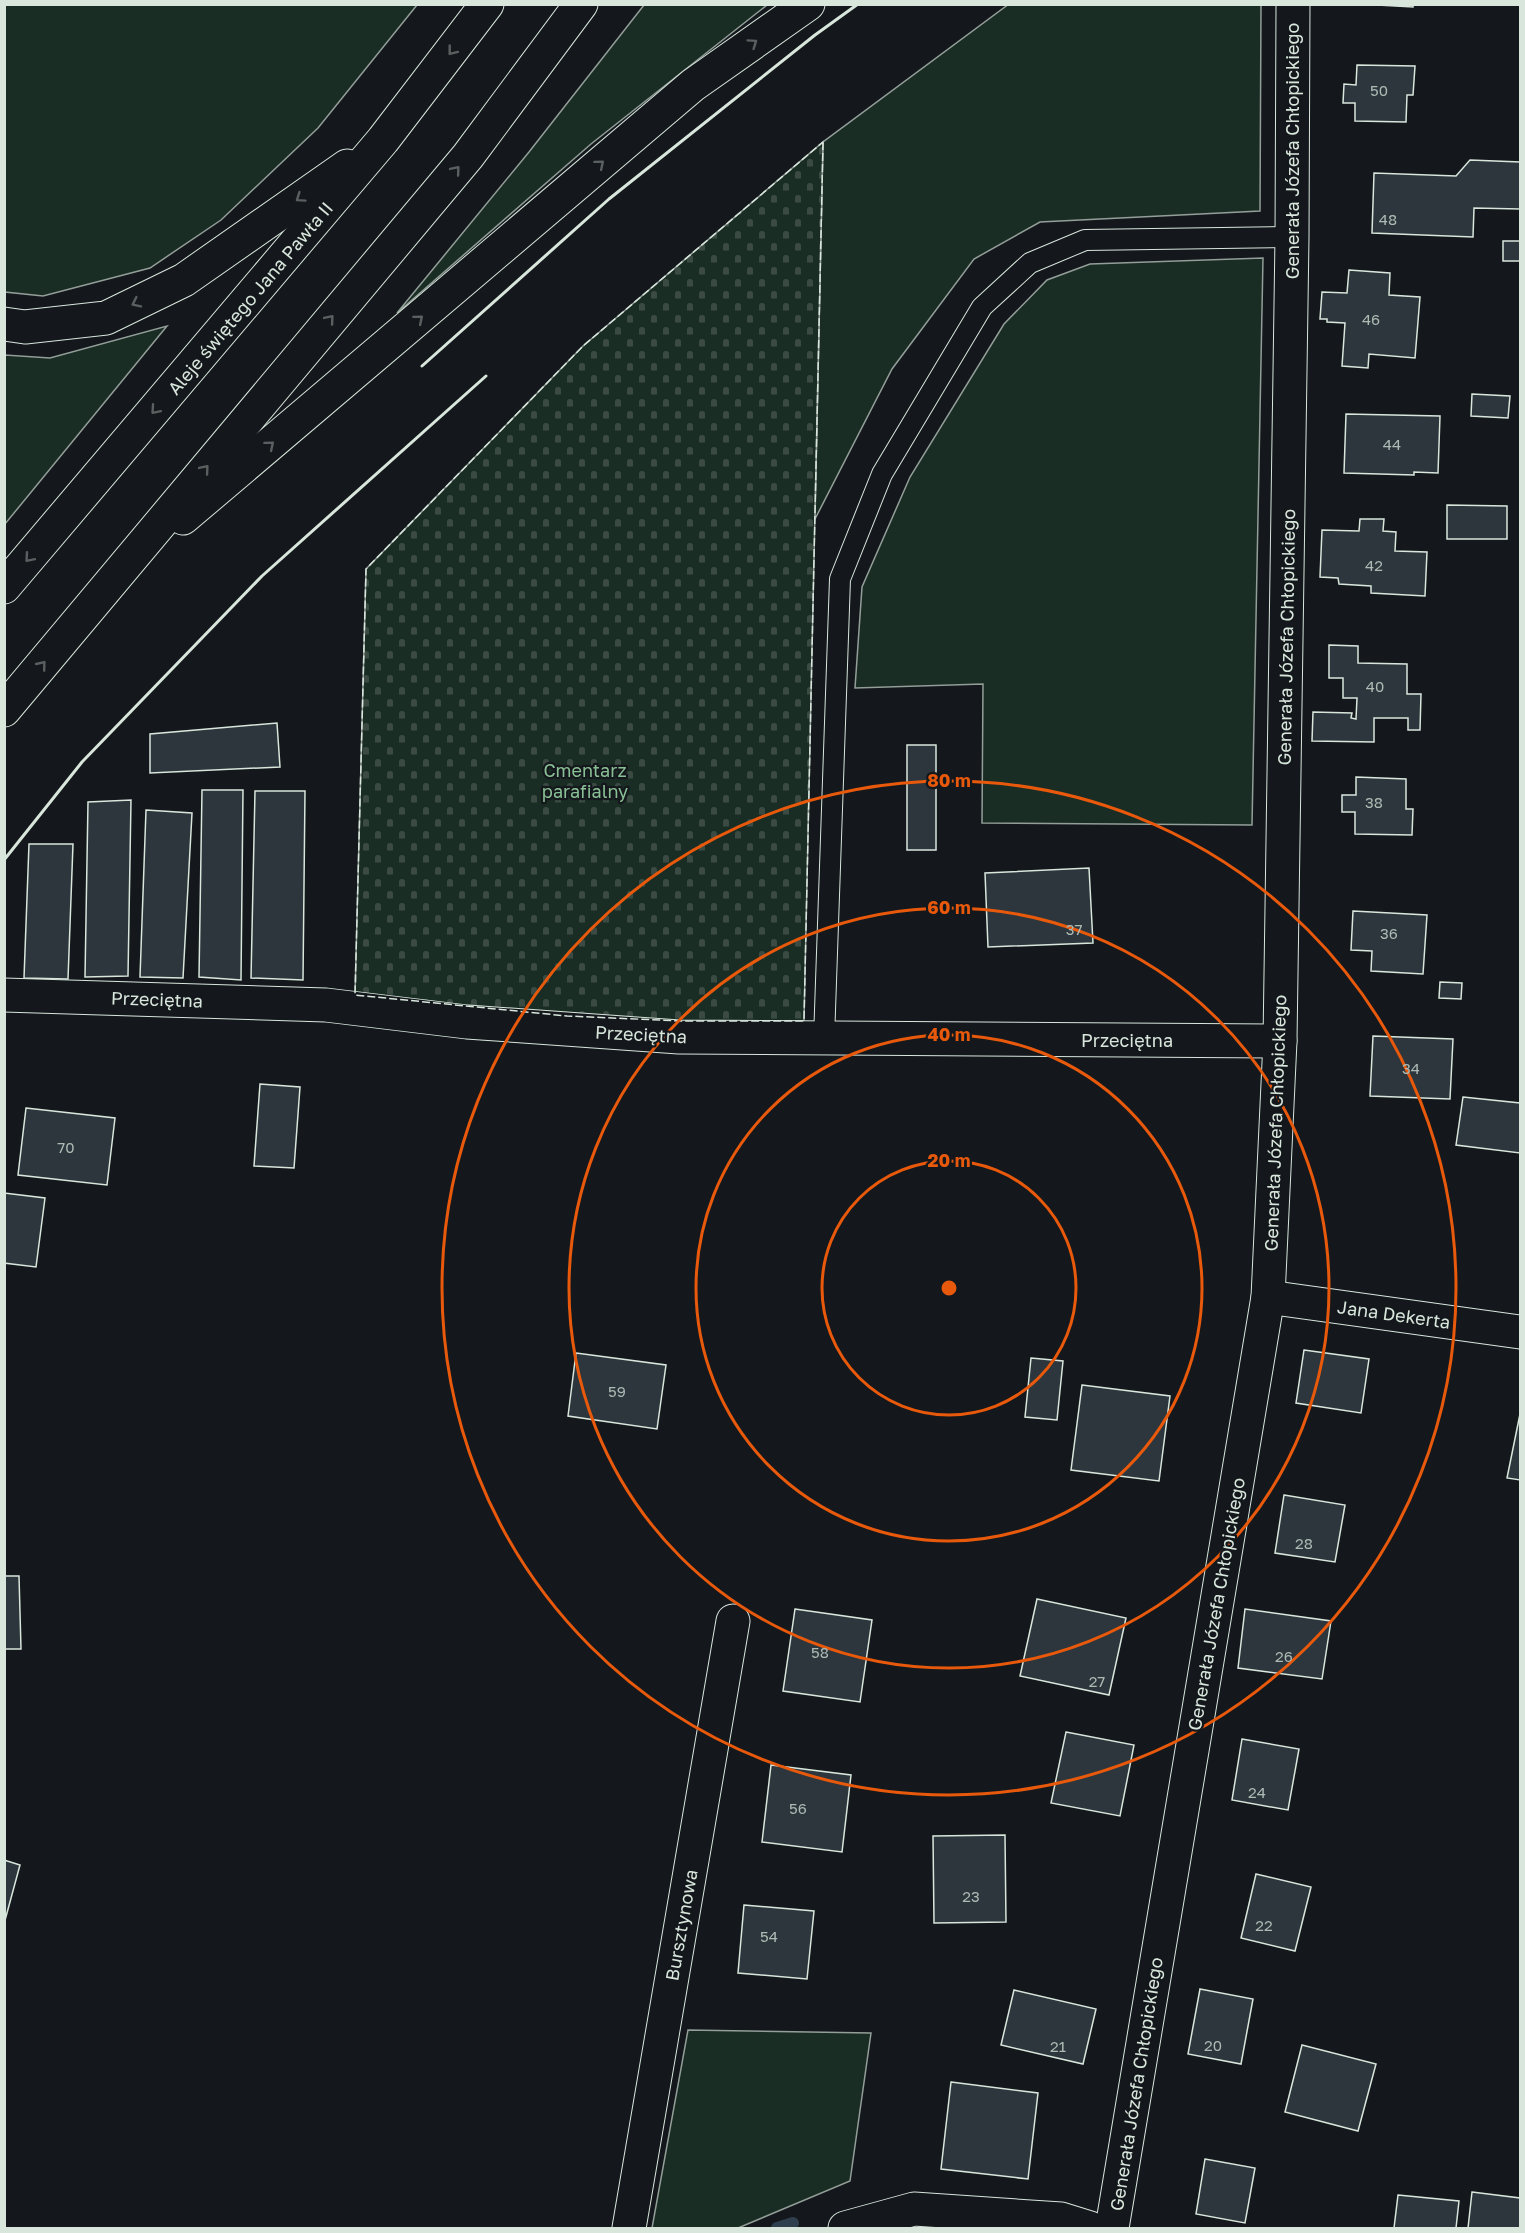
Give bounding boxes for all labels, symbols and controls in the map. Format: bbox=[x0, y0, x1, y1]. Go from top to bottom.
street label: Generała Józefa Chłopickiego bbox=[1281, 23, 1303, 279]
one-way arrow bbox=[746, 39, 757, 50]
one-way arrow bbox=[448, 44, 459, 55]
house number: 50 bbox=[1370, 81, 1388, 99]
one-way arrow bbox=[593, 161, 604, 172]
one-way arrow bbox=[449, 166, 460, 177]
one-way arrow bbox=[296, 191, 307, 202]
street label: Aleje świętego Jana Pawła II bbox=[163, 197, 337, 399]
house number: 48 bbox=[1379, 210, 1397, 228]
one-way arrow bbox=[132, 296, 143, 307]
house number: 46 bbox=[1362, 310, 1380, 328]
one-way arrow bbox=[323, 315, 334, 326]
one-way arrow bbox=[412, 315, 423, 326]
one-way arrow bbox=[152, 403, 163, 414]
house number: 44 bbox=[1383, 435, 1401, 453]
one-way arrow bbox=[263, 441, 274, 452]
one-way arrow bbox=[198, 465, 209, 476]
street label: Generała Józefa Chłopickiego bbox=[1273, 509, 1299, 765]
one-way arrow bbox=[25, 551, 36, 562]
house number: 42 bbox=[1365, 556, 1383, 574]
one-way arrow bbox=[34, 661, 45, 672]
house number: 40 bbox=[1366, 677, 1384, 695]
park label: Cmentarz parafialny bbox=[542, 759, 628, 802]
text: 80 m bbox=[927, 769, 971, 791]
house number: 38 bbox=[1365, 793, 1383, 811]
text: 60 m bbox=[927, 896, 971, 918]
house number: 37 bbox=[1066, 920, 1082, 938]
house number: 36 bbox=[1380, 924, 1398, 942]
street label: Przeciętna bbox=[111, 986, 203, 1012]
street label: Generała Józefa Chłopickiego bbox=[1260, 994, 1290, 1252]
street label: Przeciętna bbox=[594, 1021, 688, 1047]
text: 40 m bbox=[927, 1023, 971, 1045]
street label: Przeciętna bbox=[1081, 1029, 1173, 1051]
house number: 34 bbox=[1402, 1059, 1420, 1077]
house number: 70 bbox=[57, 1138, 75, 1156]
text: 20 m bbox=[928, 1149, 970, 1171]
centre of rings bbox=[939, 1278, 959, 1298]
street label: Jana Dekerta bbox=[1336, 1295, 1452, 1333]
house number: 59 bbox=[608, 1382, 626, 1400]
street label: Generała Józefa Chłopickiego bbox=[1183, 1476, 1249, 1732]
house number: 28 bbox=[1295, 1534, 1313, 1552]
house number: 58 bbox=[811, 1643, 829, 1661]
house number: 26 bbox=[1275, 1647, 1293, 1665]
house number: 27 bbox=[1089, 1672, 1105, 1690]
house number: 24 bbox=[1248, 1783, 1266, 1801]
house number: 56 bbox=[789, 1799, 807, 1817]
street label: Bursztynowa bbox=[660, 1868, 702, 1982]
house number: 23 bbox=[962, 1887, 980, 1905]
house number: 22 bbox=[1255, 1916, 1273, 1934]
house number: 54 bbox=[760, 1927, 778, 1945]
street label: Generała Józefa Chłopickiego bbox=[1105, 1956, 1167, 2212]
house number: 20 bbox=[1204, 2036, 1222, 2054]
house number: 21 bbox=[1050, 2037, 1066, 2055]

